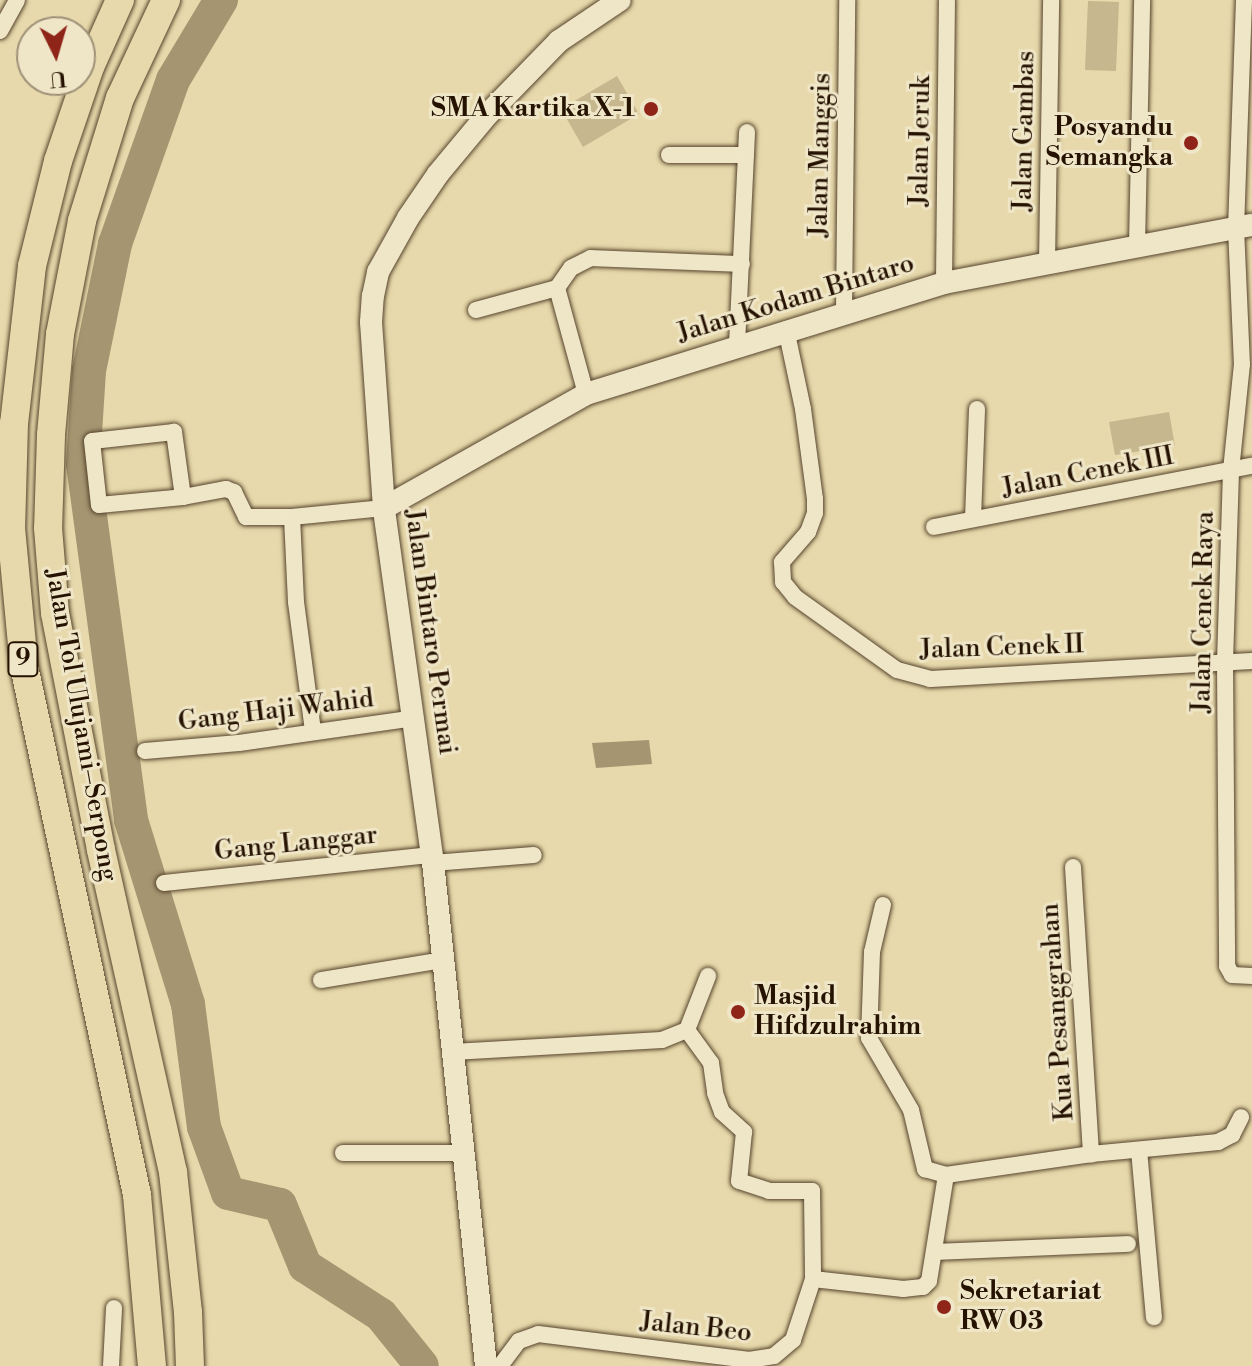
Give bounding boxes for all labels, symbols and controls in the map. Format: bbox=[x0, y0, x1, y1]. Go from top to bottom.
north arrow bbox=[16, 16, 96, 96]
street label: Jalan Gambas bbox=[1008, 51, 1042, 211]
text: U bbox=[48, 64, 68, 93]
street label: Jalan Manggis bbox=[804, 73, 838, 237]
street label: Jalan Jeruk bbox=[904, 75, 938, 207]
place label: SMA Kartika X-1 bbox=[431, 93, 635, 125]
marker: SMA Kartika X-1 bbox=[642, 100, 660, 118]
place label: Posyandu Semangka bbox=[1045, 112, 1173, 174]
marker: Posyandu Semangka bbox=[1180, 132, 1202, 154]
street label: Jalan Kodam Bintaro bbox=[674, 248, 918, 350]
street label: Jalan Cenek III bbox=[1000, 441, 1176, 505]
street label: Jalan Bintaro Permai bbox=[397, 507, 463, 757]
street label: Jalan Cenek Raya bbox=[1187, 511, 1221, 713]
street label: Jalan Tol Ulujami–Serpong bbox=[38, 566, 124, 884]
street label: Jalan Cenek II bbox=[919, 630, 1085, 666]
road number: 9 bbox=[7, 639, 39, 679]
street label: Gang Haji Wahid bbox=[176, 684, 376, 738]
street label: Gang Langgar bbox=[213, 820, 379, 868]
street label: Kua Pesanggrahan bbox=[1035, 902, 1081, 1122]
place label: Masjid Hifdzulrahim bbox=[754, 981, 921, 1042]
marker: Masjid Hifdzulrahim bbox=[729, 1003, 747, 1021]
place label: Sekretariat RW 03 bbox=[960, 1276, 1101, 1338]
marker: Sekretariat RW 03 bbox=[935, 1298, 953, 1316]
street label: Jalan Beo bbox=[639, 1307, 753, 1349]

